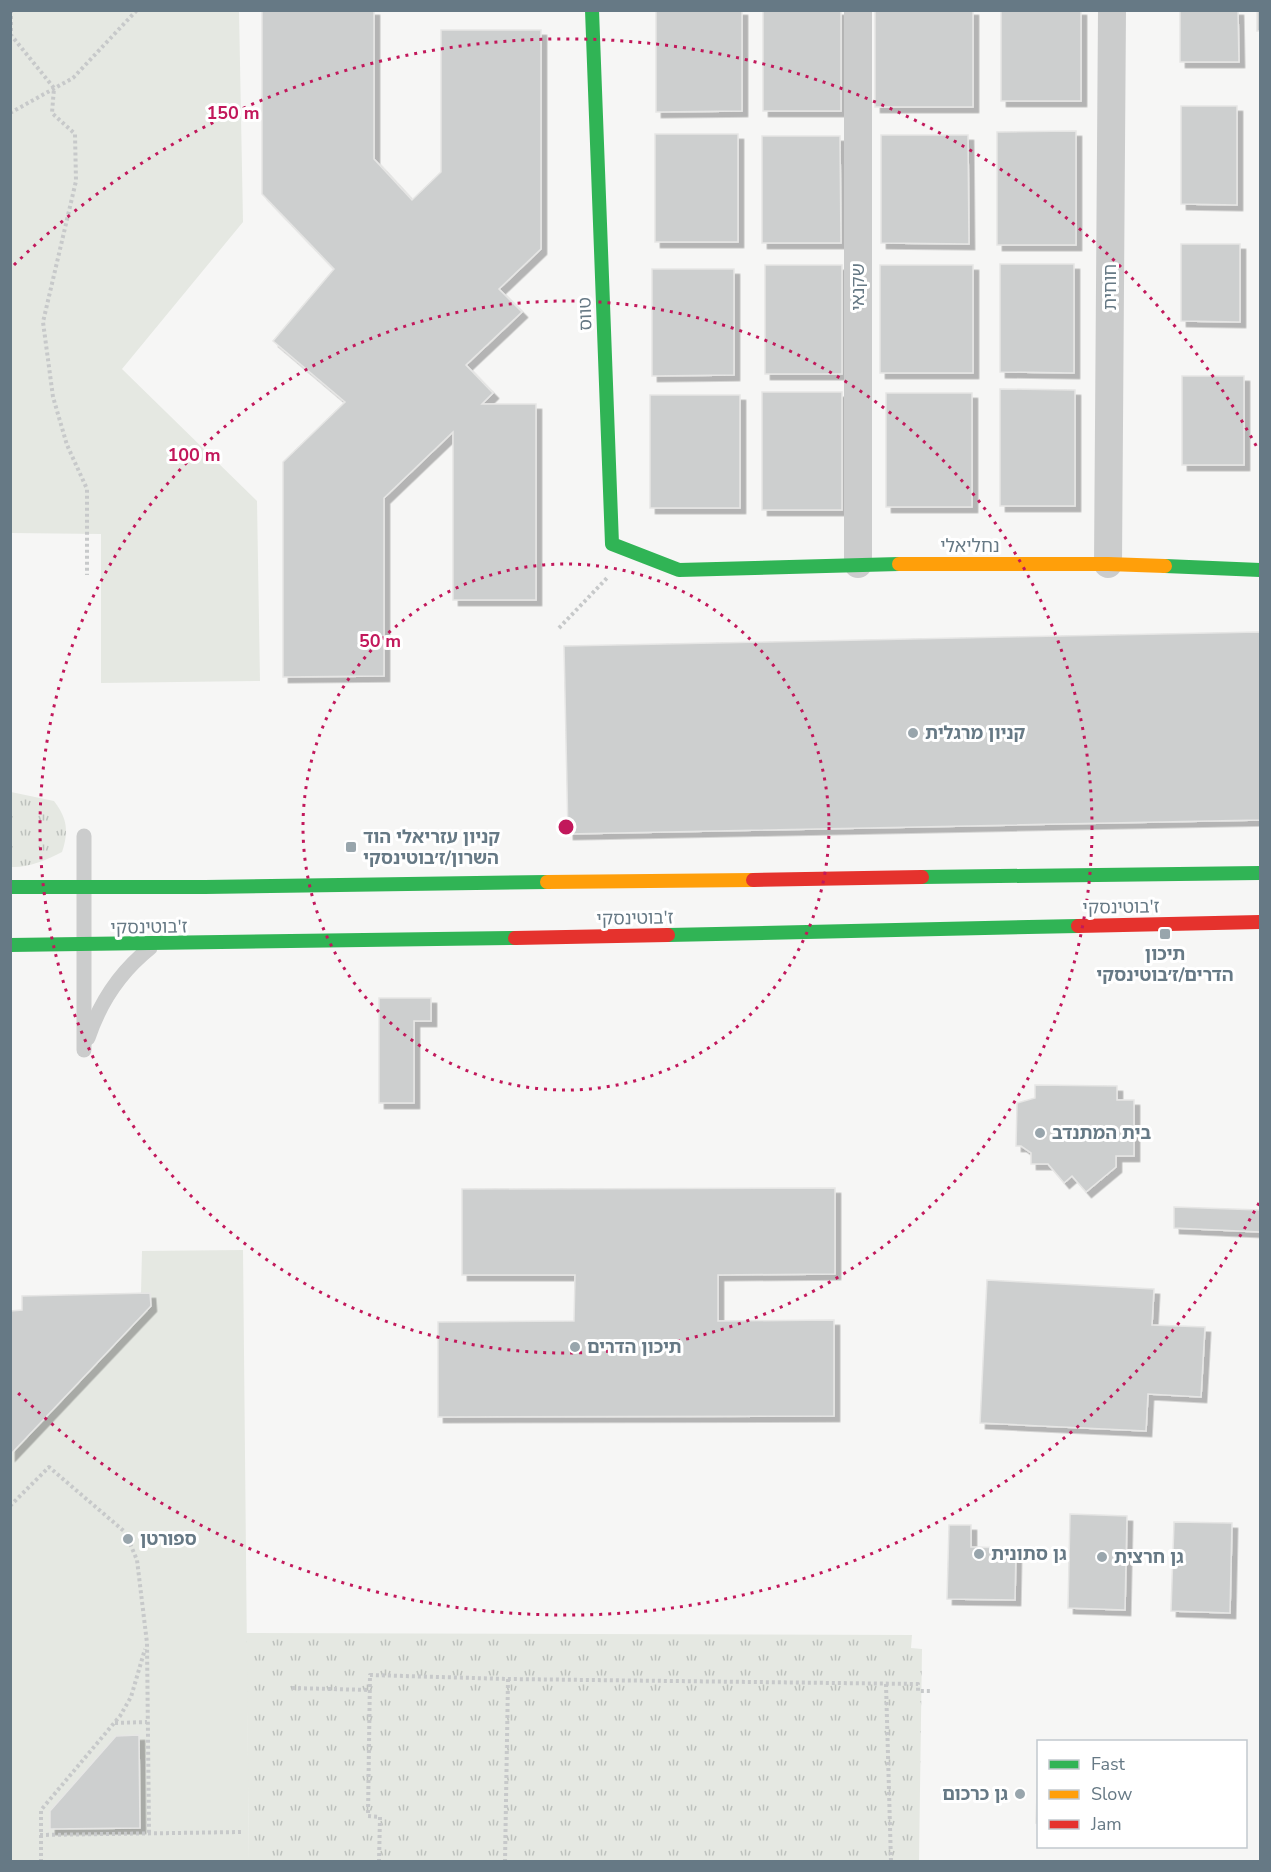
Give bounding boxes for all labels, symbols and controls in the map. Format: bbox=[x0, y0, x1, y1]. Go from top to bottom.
text: 150 m bbox=[206, 101, 260, 125]
street label: שקנאי bbox=[846, 263, 870, 311]
street label: חוחית bbox=[1098, 264, 1122, 310]
street label: טווס bbox=[572, 297, 598, 331]
text: 100 m bbox=[167, 443, 221, 467]
street label: נחליאלי bbox=[940, 534, 1000, 558]
text: 50 m bbox=[359, 629, 401, 653]
place label: קניון מרגלית bbox=[925, 721, 1025, 745]
marker: קניון מרגלית bbox=[906, 726, 920, 740]
centre of rings bbox=[556, 817, 576, 837]
place label: קניון עזריאלי הוד השרון/ז׳בוטינסקי bbox=[363, 825, 500, 870]
marker: קניון עזריאלי הוד השרון/ז׳בוטינסקי bbox=[344, 840, 358, 854]
street label: ז'בוטינסקי bbox=[1082, 894, 1160, 920]
street label: ז'בוטינסקי bbox=[596, 905, 674, 931]
street label: ז'בוטינסקי bbox=[110, 914, 188, 940]
marker: תיכון הדרים/ז׳בוטינסקי bbox=[1158, 927, 1172, 941]
place label: תיכון הדרים/ז׳בוטינסקי bbox=[1096, 942, 1234, 987]
place label: בית המתנדב bbox=[1052, 1121, 1151, 1145]
marker: בית המתנדב bbox=[1033, 1126, 1047, 1140]
place label: תיכון הדרים bbox=[587, 1335, 682, 1359]
marker: תיכון הדרים bbox=[568, 1340, 582, 1354]
place label: ספורטן bbox=[140, 1527, 197, 1551]
marker: ספורטן bbox=[121, 1532, 135, 1546]
place label: גן סתונית bbox=[991, 1542, 1067, 1566]
place label: גן חרצית bbox=[1114, 1545, 1184, 1569]
marker: גן סתונית bbox=[972, 1547, 986, 1561]
marker: גן חרצית bbox=[1095, 1550, 1109, 1564]
legend bbox=[1037, 1740, 1247, 1848]
text: Fast bbox=[1091, 1752, 1126, 1776]
place label: גן כרכום bbox=[942, 1782, 1008, 1806]
text: Slow bbox=[1091, 1782, 1132, 1806]
marker: גן כרכום bbox=[1013, 1787, 1027, 1801]
text: Jam bbox=[1090, 1812, 1122, 1836]

